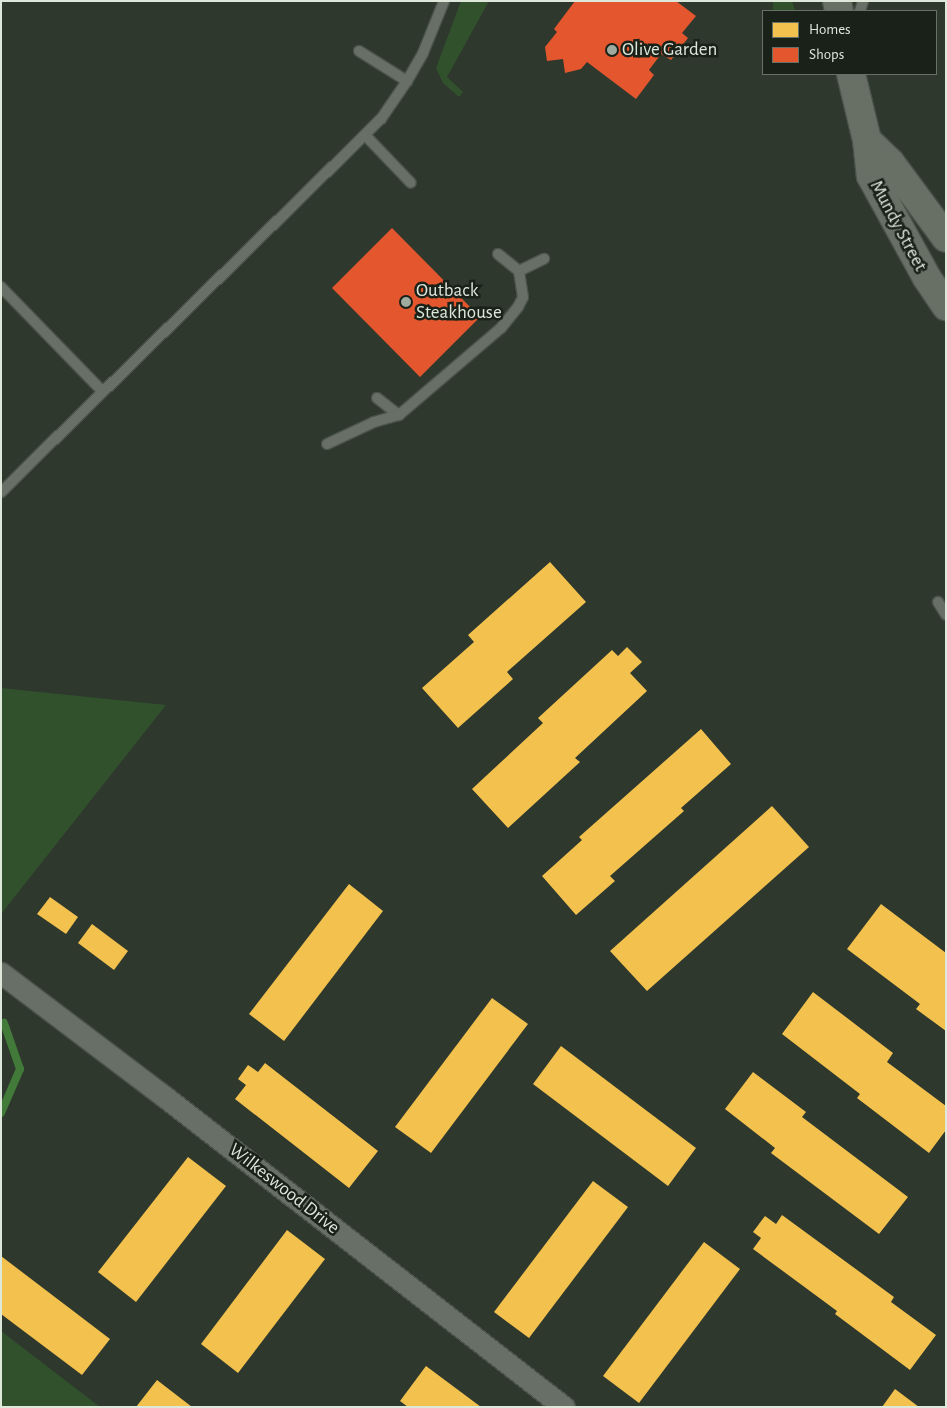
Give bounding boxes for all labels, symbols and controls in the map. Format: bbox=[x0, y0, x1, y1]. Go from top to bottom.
legend bbox=[762, 10, 937, 75]
text: Homes bbox=[809, 22, 851, 37]
place label: Olive Garden bbox=[622, 39, 717, 61]
marker: Olive Garden bbox=[606, 44, 618, 56]
text: Shops bbox=[809, 47, 844, 62]
street label: Mundy Street bbox=[865, 177, 931, 275]
place label: Outback Steakhouse bbox=[416, 280, 502, 324]
marker: Outback Steakhouse bbox=[400, 296, 412, 308]
street label: Wilkeswood Drive bbox=[224, 1139, 344, 1239]

